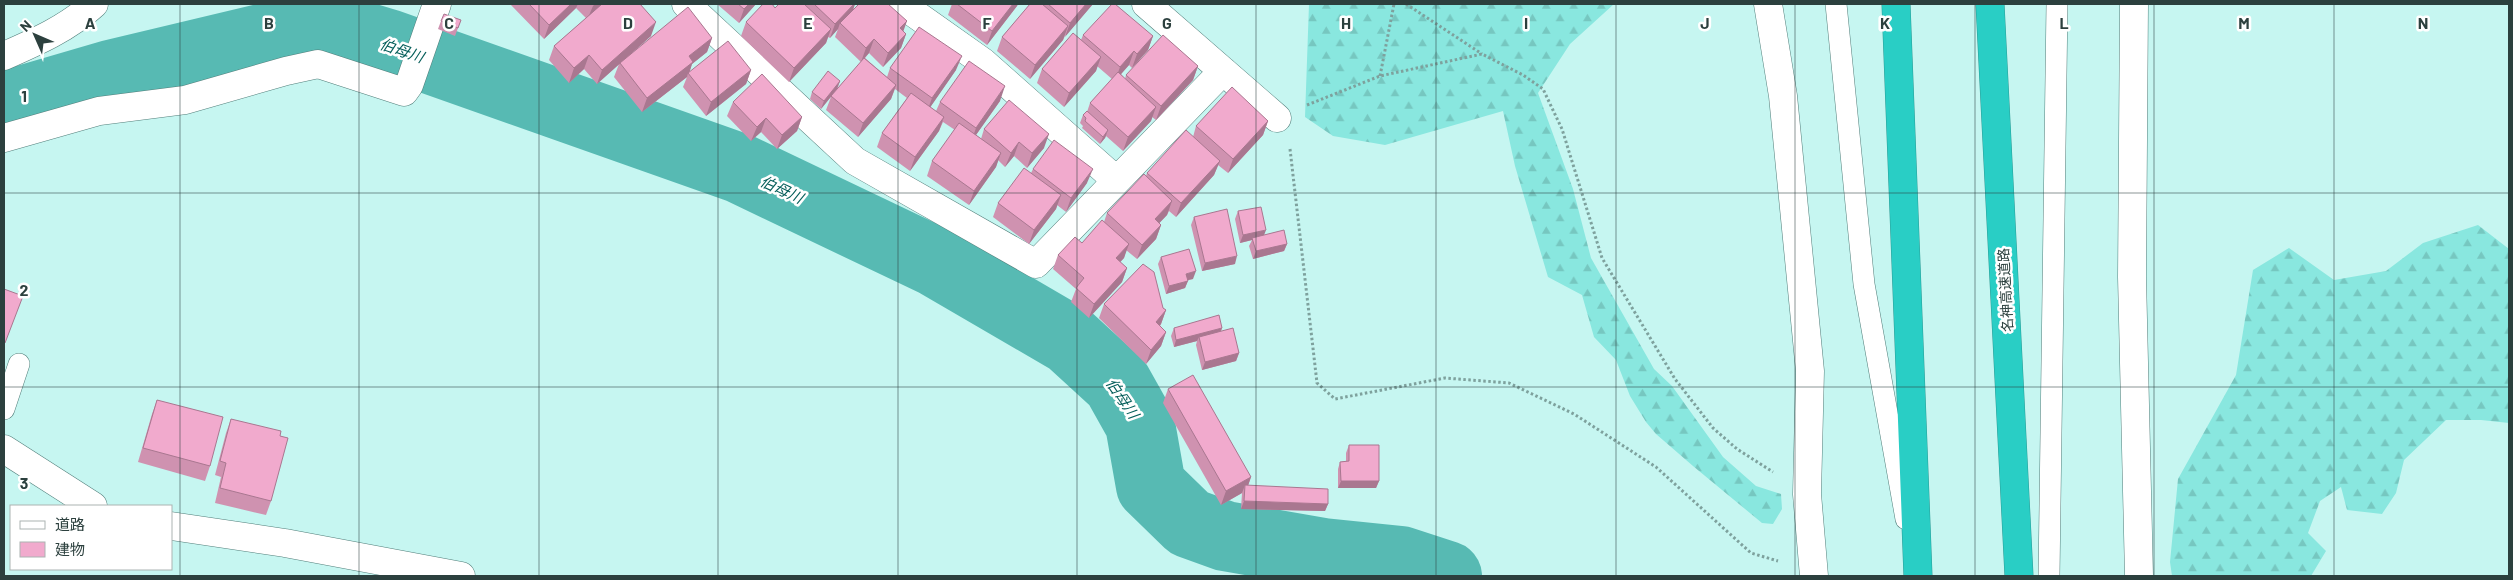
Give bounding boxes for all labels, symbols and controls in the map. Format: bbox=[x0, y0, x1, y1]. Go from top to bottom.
north arrow bbox=[10, 10, 60, 60]
text: A bbox=[85, 13, 96, 32]
text: B bbox=[264, 13, 274, 32]
text: C bbox=[444, 13, 454, 32]
text: D bbox=[623, 13, 633, 32]
text: E bbox=[803, 13, 813, 32]
text: F bbox=[983, 13, 992, 32]
text: G bbox=[1162, 13, 1172, 32]
text: H bbox=[1341, 13, 1351, 32]
text: I bbox=[1524, 13, 1528, 32]
text: J bbox=[1700, 13, 1710, 32]
text: K bbox=[1880, 13, 1890, 32]
text: L bbox=[2059, 13, 2069, 32]
text: M bbox=[2238, 13, 2250, 32]
text: N bbox=[2418, 13, 2428, 32]
text: N bbox=[16, 16, 35, 35]
water label: 伯母川 bbox=[378, 34, 428, 66]
text: 1 bbox=[21, 86, 27, 105]
water label: 伯母川 bbox=[758, 171, 808, 208]
street label: 名神高速道路 bbox=[1994, 248, 2016, 332]
text: 2 bbox=[20, 280, 29, 299]
water label: 伯母川 bbox=[1103, 374, 1144, 423]
text: 3 bbox=[20, 473, 28, 492]
legend bbox=[10, 505, 172, 570]
text: 道路 bbox=[55, 515, 85, 533]
text: 建物 bbox=[55, 540, 85, 558]

